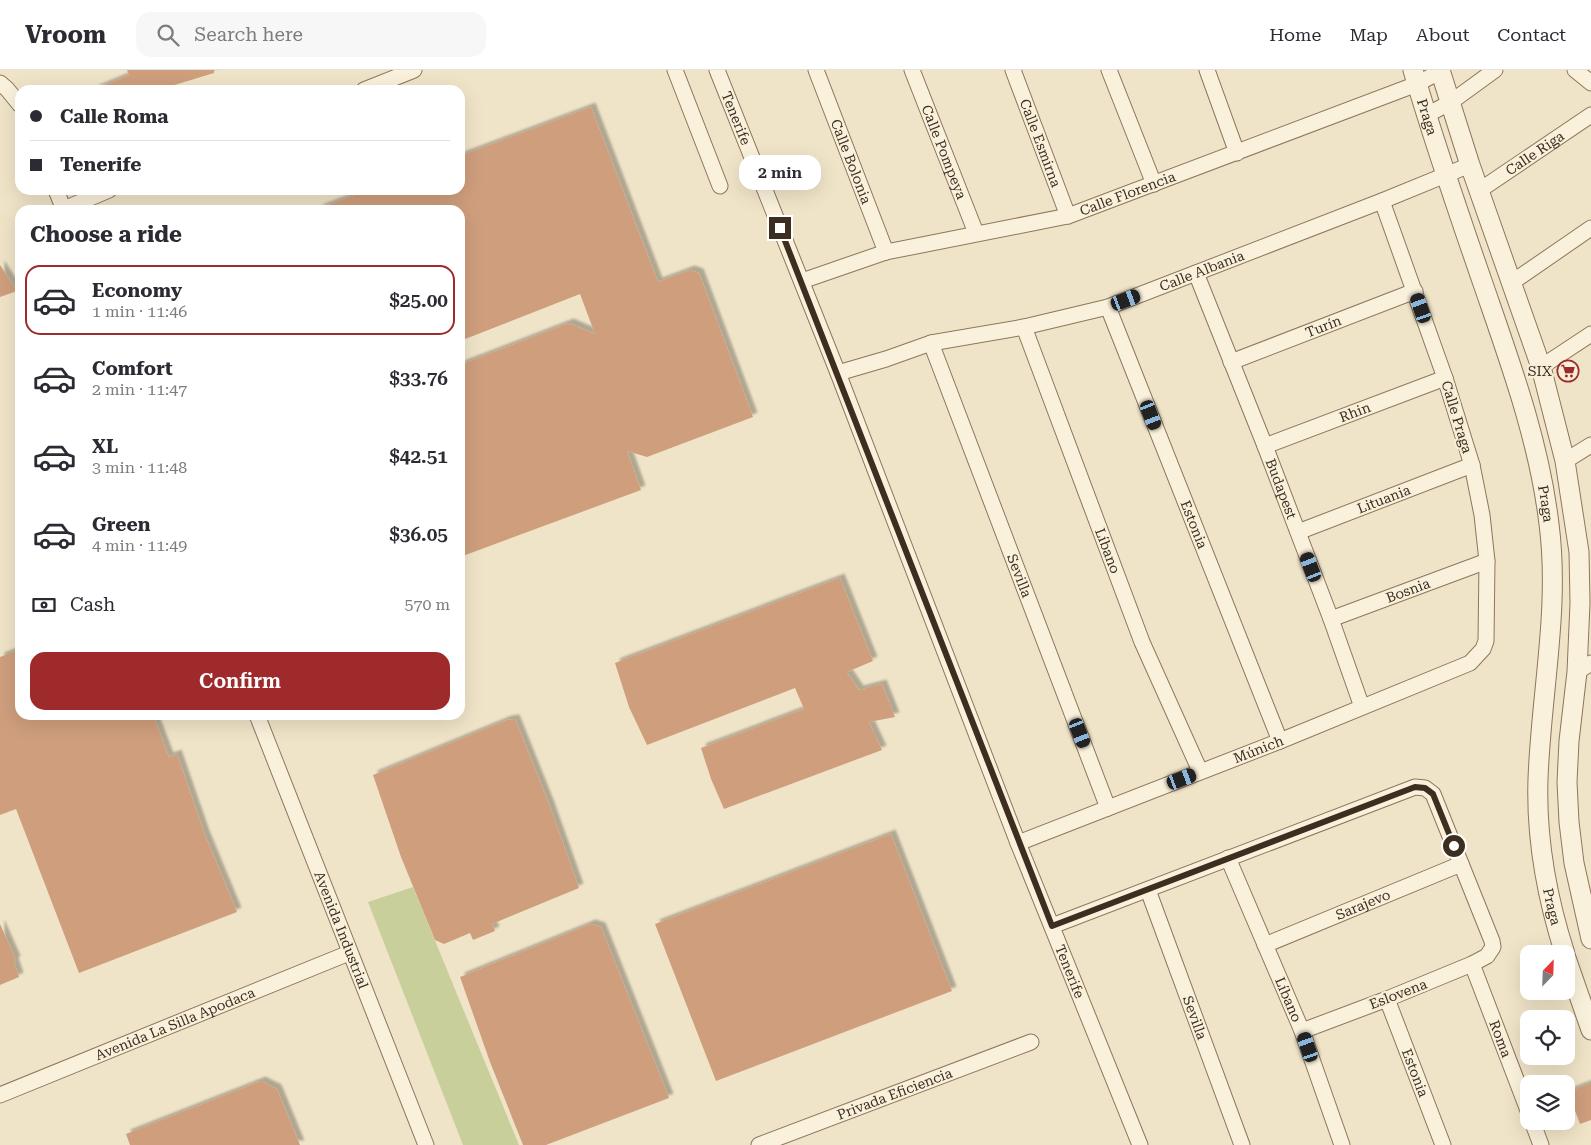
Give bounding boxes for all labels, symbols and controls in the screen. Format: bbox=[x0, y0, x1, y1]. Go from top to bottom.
search box bbox=[136, 12, 486, 57]
text: Vroom bbox=[25, 21, 106, 49]
icon: search bbox=[154, 21, 182, 49]
text: Search here bbox=[194, 23, 303, 46]
text: Home bbox=[1269, 24, 1321, 45]
text: Map bbox=[1349, 24, 1388, 45]
text: About bbox=[1416, 24, 1469, 45]
text: Contact bbox=[1497, 24, 1566, 45]
street label: Tenerife bbox=[718, 89, 754, 148]
street label: Calle Esmirna bbox=[1017, 97, 1065, 190]
street label: Praga bbox=[1414, 97, 1441, 138]
street label: Calle Pompeya bbox=[918, 102, 970, 202]
text: Calle Roma bbox=[60, 105, 168, 128]
street label: Calle Bolonia bbox=[828, 117, 875, 207]
street label: Calle Riga bbox=[1502, 127, 1567, 178]
text: Tenerife bbox=[60, 153, 141, 176]
callout: 2 min bbox=[739, 156, 821, 190]
text: 2 min bbox=[758, 163, 802, 182]
street label: Calle Florencia bbox=[1077, 168, 1178, 219]
route end bbox=[769, 217, 791, 239]
text: Choose a ride bbox=[30, 222, 182, 247]
street label: Calle Albania bbox=[1157, 247, 1247, 294]
icon: car bbox=[32, 278, 77, 323]
text: Economy bbox=[92, 279, 182, 302]
car bbox=[1109, 288, 1142, 312]
text: $25.00 bbox=[389, 289, 448, 312]
car bbox=[1409, 291, 1432, 325]
text: 1 min · 11:46 bbox=[92, 302, 187, 321]
street label: Turín bbox=[1303, 312, 1344, 341]
icon: car bbox=[32, 356, 77, 401]
text: Comfort bbox=[92, 357, 173, 380]
supermarket icon: SIX bbox=[1556, 359, 1580, 383]
place label: SIX bbox=[1528, 363, 1552, 379]
text: $33.76 bbox=[389, 367, 448, 390]
street label: Calle Praga bbox=[1438, 379, 1476, 456]
text: 2 min · 11:47 bbox=[92, 380, 187, 399]
car bbox=[1138, 398, 1163, 432]
street label: Rhin bbox=[1337, 399, 1373, 425]
icon: car bbox=[32, 434, 77, 479]
text: XL bbox=[92, 435, 118, 458]
text: $42.51 bbox=[389, 445, 448, 468]
street label: Budapest bbox=[1263, 456, 1300, 521]
text: 3 min · 11:48 bbox=[92, 458, 187, 477]
street label: Lituania bbox=[1355, 481, 1413, 516]
street label: Praga bbox=[1535, 484, 1557, 524]
street label: Estonia bbox=[1177, 498, 1211, 551]
icon: car bbox=[32, 512, 77, 557]
text: Green bbox=[92, 513, 150, 536]
text: $36.05 bbox=[389, 523, 448, 546]
street label: Líbano bbox=[1092, 526, 1124, 576]
text: 4 min · 11:49 bbox=[92, 536, 187, 555]
car bbox=[1298, 550, 1323, 584]
street label: Sevilla bbox=[1004, 552, 1035, 600]
street label: Bosnia bbox=[1384, 575, 1432, 606]
icon: cash bbox=[30, 591, 58, 619]
text: Cash bbox=[70, 593, 115, 616]
text: 570 m bbox=[404, 595, 450, 614]
button: Confirm bbox=[30, 652, 450, 710]
car bbox=[1067, 716, 1092, 750]
street label: Múnich bbox=[1231, 732, 1286, 766]
car bbox=[1165, 767, 1198, 791]
route start bbox=[1443, 835, 1465, 857]
street label: Avenida Industrial bbox=[311, 869, 372, 992]
street label: Sarajevo bbox=[1333, 886, 1393, 923]
street label: Praga bbox=[1540, 887, 1564, 927]
street label: Tenerife bbox=[1052, 942, 1088, 1001]
north arrow bbox=[1520, 945, 1575, 1000]
map controls bbox=[1520, 945, 1575, 1130]
street label: Líbano bbox=[1272, 975, 1305, 1024]
street label: Eslovena bbox=[1367, 976, 1430, 1012]
street label: Avenida La Silla Apodaca bbox=[93, 984, 258, 1063]
street label: Sevilla bbox=[1180, 994, 1211, 1042]
button: locate bbox=[1520, 1010, 1575, 1065]
street label: Roma bbox=[1486, 1018, 1515, 1060]
car bbox=[1296, 1030, 1319, 1064]
street label: Estonia bbox=[1399, 1046, 1432, 1100]
street label: Privada Eficiencia bbox=[835, 1064, 955, 1123]
button: layers bbox=[1520, 1075, 1575, 1130]

